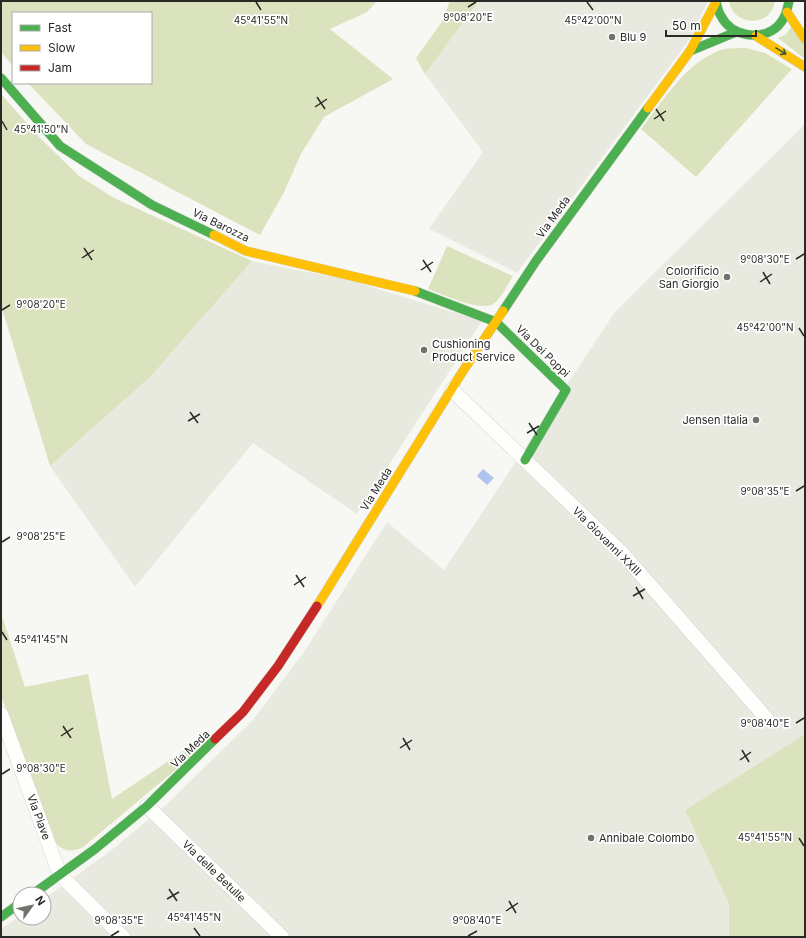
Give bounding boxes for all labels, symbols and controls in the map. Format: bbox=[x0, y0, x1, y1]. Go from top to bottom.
text: 9°08'20"E bbox=[443, 11, 493, 23]
legend bbox=[12, 12, 152, 84]
scale bar bbox=[666, 12, 756, 38]
text: 45°41'55"N bbox=[234, 14, 288, 26]
text: 45°42'00"N bbox=[564, 14, 622, 26]
text: 50 m bbox=[672, 18, 701, 33]
text: Fast bbox=[48, 20, 72, 35]
place label: Blu 9 bbox=[620, 30, 646, 44]
marker: Blu 9 bbox=[607, 32, 617, 42]
text: Slow bbox=[48, 40, 76, 55]
one-way arrow bbox=[775, 47, 786, 55]
text: Jam bbox=[48, 60, 72, 75]
text: 45°41'50"N bbox=[14, 123, 68, 135]
street label: Via Meda bbox=[533, 193, 573, 241]
street label: Via Barozza bbox=[190, 205, 252, 245]
text: 9°08'30"E bbox=[740, 253, 790, 265]
place label: Colorificio San Giorgio bbox=[659, 264, 719, 291]
marker: Colorificio San Giorgio bbox=[722, 272, 732, 282]
text: 9°08'20"E bbox=[16, 298, 66, 310]
text: 45°42'00"N bbox=[736, 321, 794, 333]
street label: Via Dei Poppi bbox=[513, 322, 573, 380]
place label: Cushioning Product Service bbox=[432, 337, 515, 364]
marker: Cushioning Product Service bbox=[419, 345, 429, 355]
place label: Jensen Italia bbox=[683, 413, 748, 427]
marker: Jensen Italia bbox=[751, 415, 761, 425]
street label: Via Meda bbox=[357, 465, 395, 513]
text: 9°08'35"E bbox=[740, 485, 790, 497]
street label: Via Giovanni XXIII bbox=[570, 504, 644, 578]
text: 9°08'25"E bbox=[16, 530, 66, 542]
text: 45°41'45"N bbox=[14, 633, 68, 645]
text: 9°08'40"E bbox=[740, 717, 790, 729]
street label: Via Meda bbox=[168, 727, 212, 771]
text: 9°08'30"E bbox=[16, 762, 66, 774]
street label: Via Piave bbox=[24, 792, 54, 842]
place label: Annibale Colombo bbox=[599, 831, 695, 845]
text: 45°41'55"N bbox=[738, 831, 792, 843]
marker: Annibale Colombo bbox=[586, 833, 596, 843]
street label: Via delle Betulle bbox=[179, 837, 249, 905]
north arrow bbox=[12, 886, 52, 926]
text: N bbox=[32, 893, 49, 908]
text: 45°41'45"N bbox=[167, 911, 221, 923]
text: 9°08'35"E bbox=[94, 914, 144, 926]
text: 9°08'40"E bbox=[452, 914, 502, 926]

